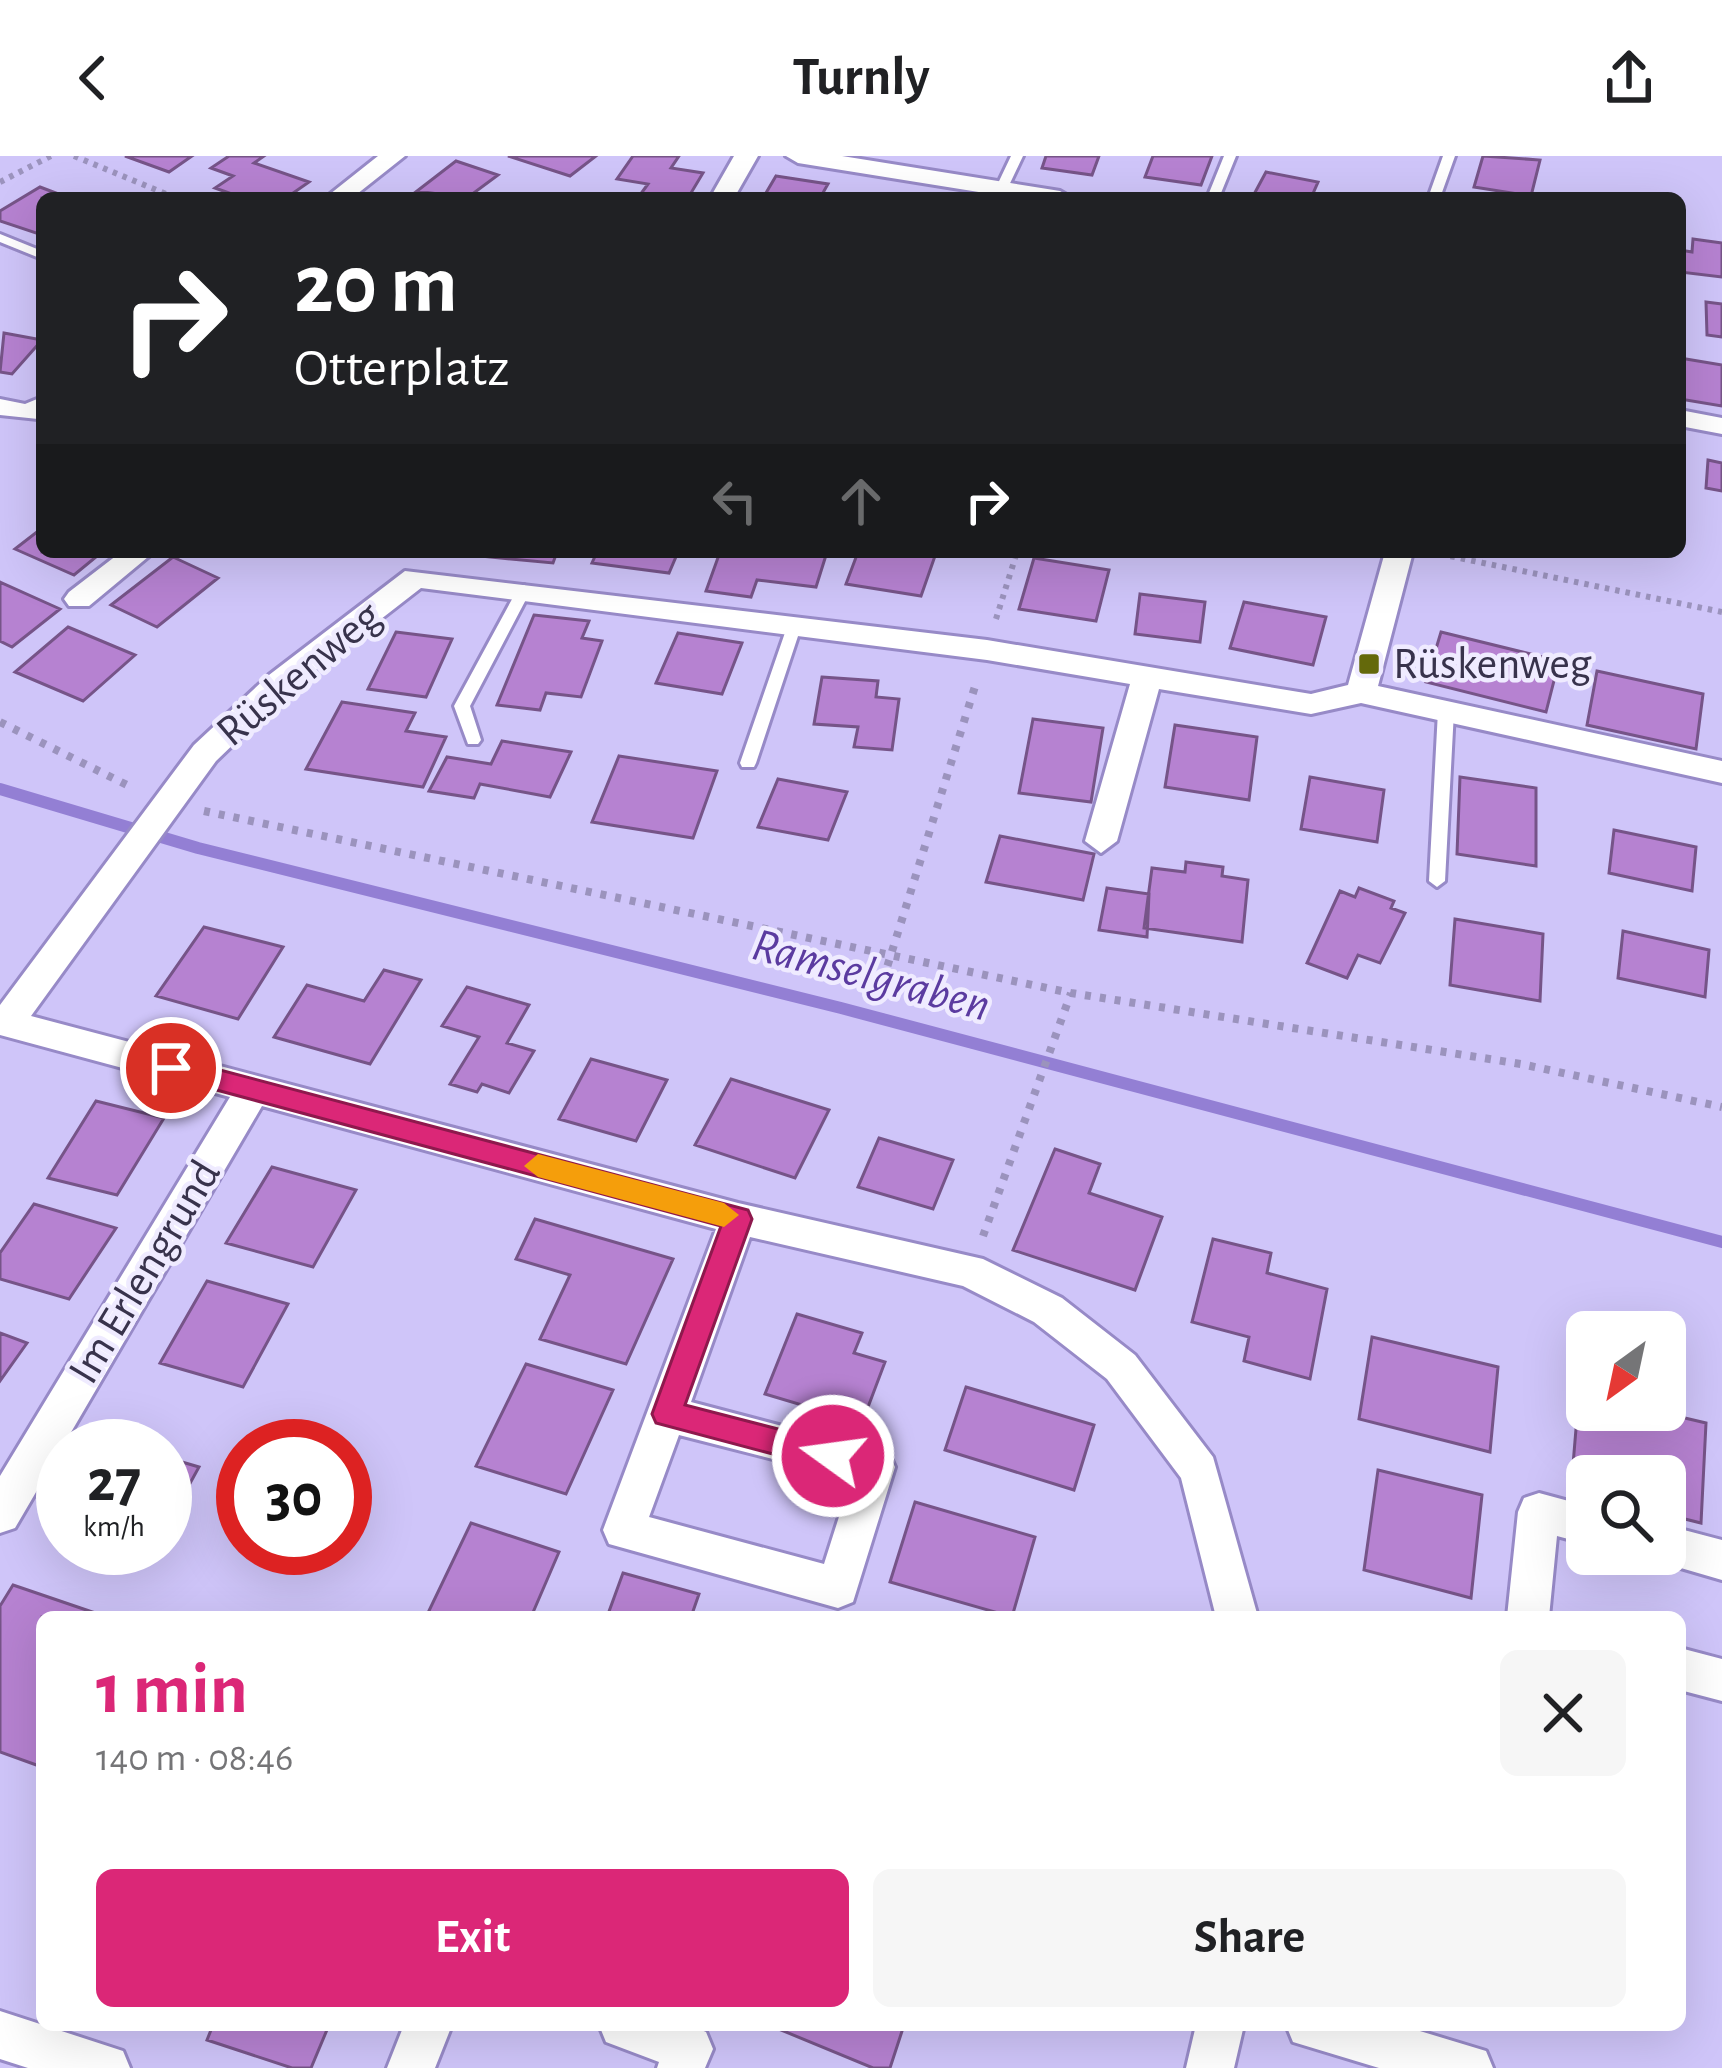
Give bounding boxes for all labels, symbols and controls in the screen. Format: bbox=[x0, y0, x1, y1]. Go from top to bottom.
icon: back bbox=[60, 45, 126, 111]
icon: share bbox=[1596, 45, 1662, 111]
text: Turnly bbox=[792, 51, 930, 105]
icon: right bbox=[96, 240, 252, 396]
text: 20 m bbox=[294, 244, 458, 328]
text: Otterplatz bbox=[294, 342, 510, 396]
icon: left bbox=[702, 468, 768, 534]
icon: ahead bbox=[828, 468, 894, 534]
icon: right bbox=[954, 468, 1020, 534]
street label: Rüskenweg bbox=[209, 593, 390, 755]
place label: Rüskenweg bbox=[1393, 642, 1592, 687]
marker: Rüskenweg bbox=[1356, 651, 1382, 677]
water label: Ramselgraben bbox=[747, 921, 995, 1031]
pin bbox=[120, 1017, 222, 1119]
icon: arrive bbox=[138, 1035, 204, 1101]
street label: Im Erlengrund bbox=[61, 1153, 229, 1391]
north arrow bbox=[1566, 1311, 1686, 1431]
map controls bbox=[1566, 1311, 1686, 1575]
position arrow bbox=[770, 1393, 896, 1519]
speed limit sign: 30 bbox=[216, 1419, 372, 1575]
text: 27 bbox=[87, 1452, 141, 1512]
button: search bbox=[1566, 1455, 1686, 1575]
text: km/h bbox=[83, 1512, 145, 1542]
button: close bbox=[1500, 1650, 1626, 1776]
text: 1 min bbox=[96, 1654, 248, 1726]
text: 140 m · 08:46 bbox=[96, 1739, 293, 1778]
button: Exit bbox=[96, 1869, 849, 2007]
button: Share bbox=[873, 1869, 1626, 2007]

